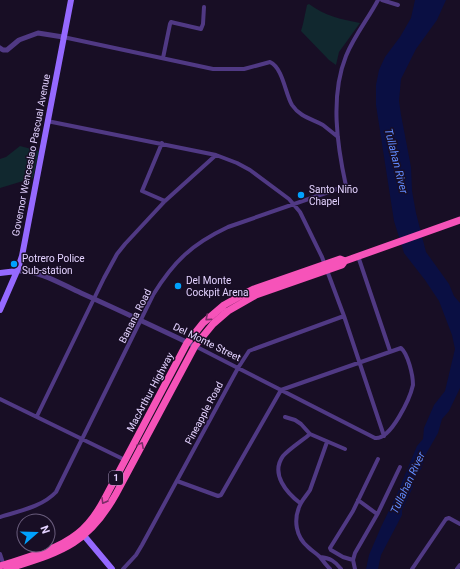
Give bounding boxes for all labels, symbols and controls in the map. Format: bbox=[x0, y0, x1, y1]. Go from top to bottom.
street label: Governor Wenceslao Pascual Avenue bbox=[10, 73, 52, 237]
water label: Tullahan River bbox=[382, 127, 410, 195]
place label: Santo Niño Chapel bbox=[309, 184, 358, 207]
marker: Santo Niño Chapel bbox=[296, 190, 306, 200]
place label: Potrero Police Sub-station bbox=[22, 253, 85, 276]
marker: Potrero Police Sub-station bbox=[9, 259, 19, 269]
place label: Del Monte Cockpit Arena bbox=[186, 275, 248, 298]
marker: Del Monte Cockpit Arena bbox=[173, 281, 183, 291]
street label: Banana Road bbox=[117, 287, 153, 345]
one-way arrow bbox=[206, 314, 213, 321]
street label: Del Monte Street bbox=[171, 321, 243, 363]
street label: MacArthur Highway bbox=[124, 350, 176, 433]
street label: Pineapple Road bbox=[183, 380, 225, 446]
one-way arrow bbox=[137, 442, 144, 449]
water label: Tullahan River bbox=[388, 450, 428, 516]
road number: 1 bbox=[109, 471, 123, 485]
one-way arrow bbox=[101, 497, 108, 504]
north arrow bbox=[16, 513, 56, 553]
text: N bbox=[37, 524, 52, 536]

